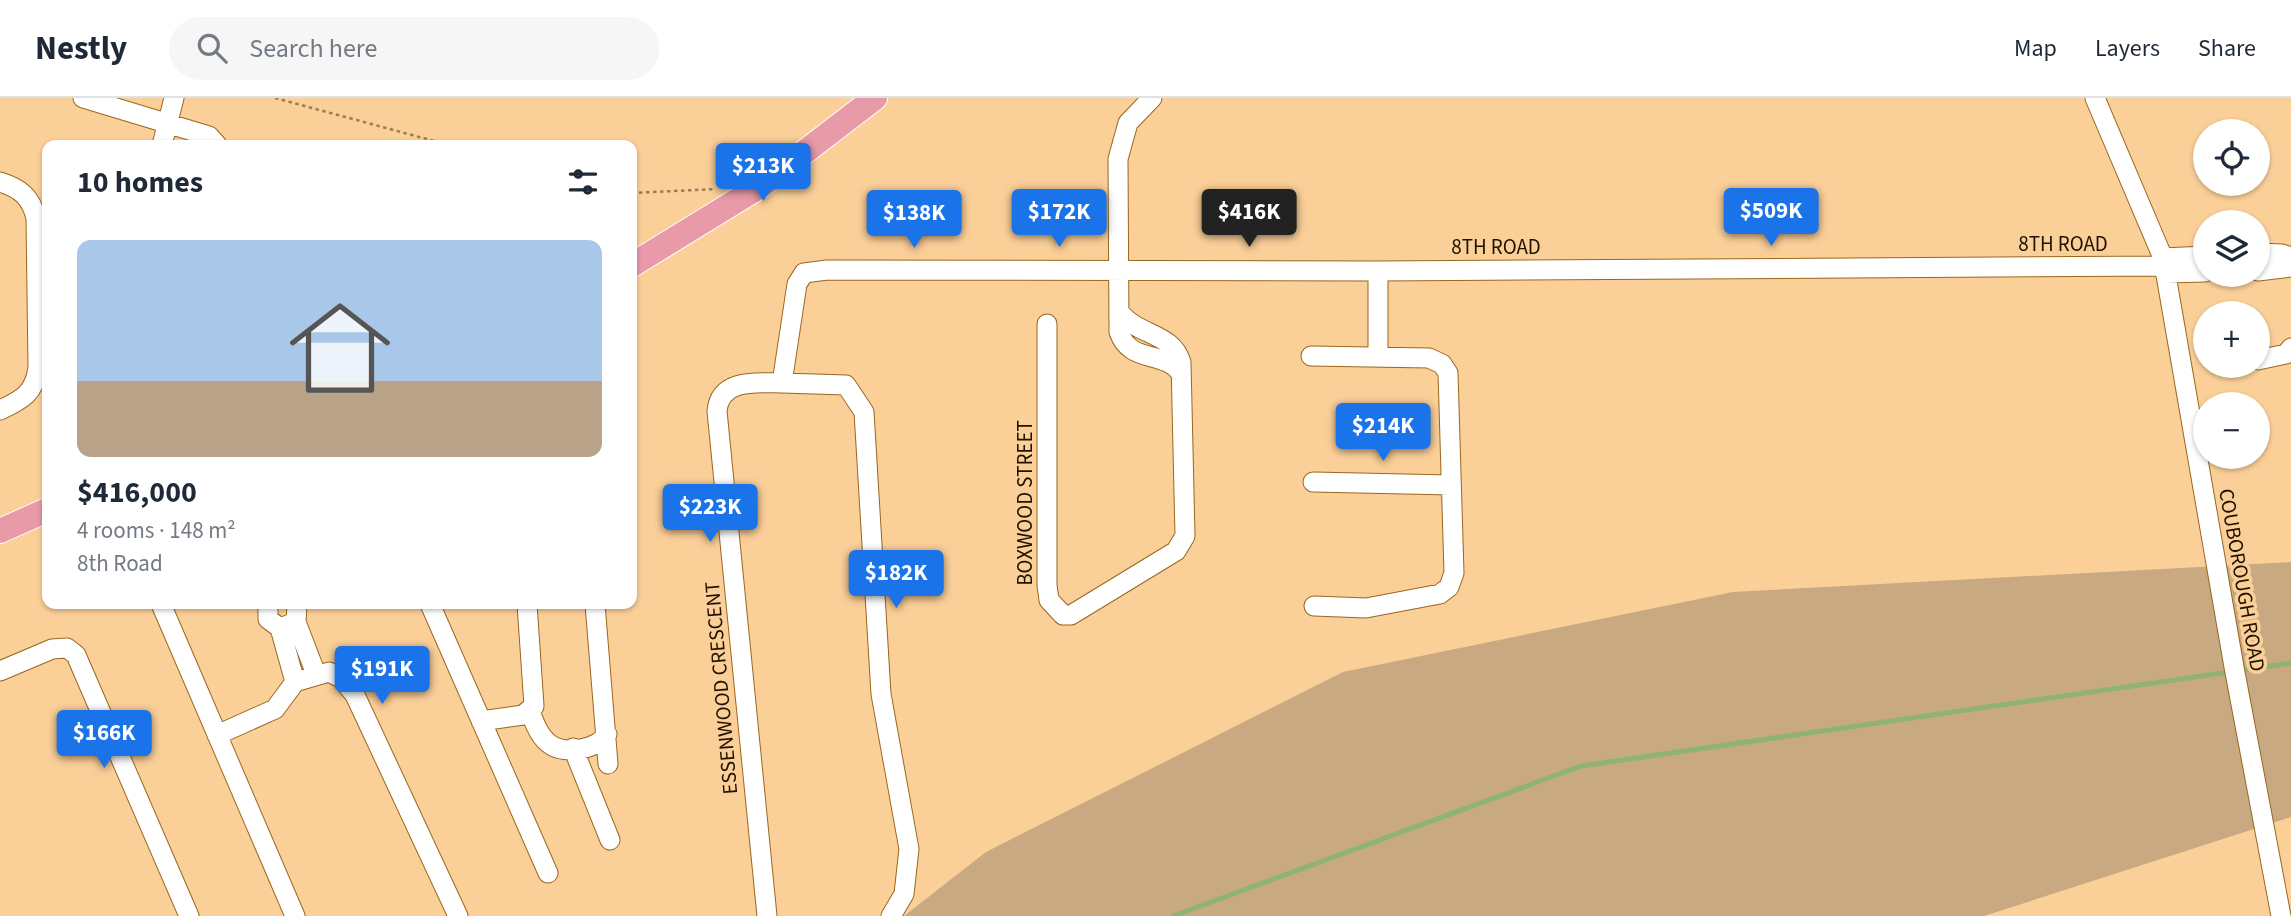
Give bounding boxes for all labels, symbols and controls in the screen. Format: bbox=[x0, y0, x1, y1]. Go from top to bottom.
search box bbox=[169, 17, 659, 80]
text: Nestly bbox=[35, 25, 127, 72]
icon: search bbox=[193, 29, 231, 67]
text: Search here bbox=[249, 30, 377, 67]
text: Map bbox=[2014, 31, 2057, 66]
text: Layers bbox=[2095, 31, 2160, 66]
text: Share bbox=[2198, 31, 2256, 66]
map controls bbox=[2193, 119, 2270, 469]
button: locate bbox=[2193, 119, 2270, 196]
pin: $213K bbox=[714, 144, 812, 203]
text: $213K bbox=[732, 149, 794, 182]
text: 10 homes bbox=[77, 161, 203, 204]
icon: filters bbox=[564, 163, 602, 201]
pin: $509K bbox=[1722, 188, 1820, 248]
pin: $138K bbox=[865, 190, 963, 250]
pin: $172K bbox=[1010, 190, 1108, 249]
pin: $416K bbox=[1200, 190, 1298, 249]
text: $509K bbox=[1740, 194, 1802, 227]
text: $172K bbox=[1028, 195, 1090, 228]
text: $416K bbox=[1218, 195, 1280, 228]
text: $138K bbox=[883, 196, 945, 229]
button: layers bbox=[2193, 210, 2270, 287]
street label: 8TH ROAD bbox=[2018, 229, 2108, 259]
street label: 8TH ROAD bbox=[1451, 232, 1541, 262]
icon: home bbox=[277, 285, 403, 411]
button: + bbox=[2193, 301, 2270, 378]
button: − bbox=[2193, 392, 2270, 469]
pin: $214K bbox=[1334, 404, 1432, 463]
text: $214K bbox=[1352, 409, 1414, 442]
street label: BOXWOOD STREET bbox=[1010, 420, 1040, 586]
text: $416,000 bbox=[77, 471, 197, 514]
pin: $223K bbox=[661, 484, 759, 544]
street label: COUBOROUGH ROAD bbox=[2211, 486, 2273, 674]
text: $223K bbox=[679, 490, 741, 523]
text: 4 rooms · 148 m² bbox=[77, 514, 236, 547]
text: 8th Road bbox=[77, 547, 163, 580]
pin: $182K bbox=[847, 550, 945, 610]
text: $182K bbox=[865, 556, 927, 589]
street label: ESSENWOOD CRESCENT bbox=[697, 580, 745, 796]
pin: $191K bbox=[333, 646, 431, 706]
text: $191K bbox=[351, 652, 413, 685]
pin: $166K bbox=[55, 710, 153, 770]
text: $166K bbox=[73, 716, 135, 749]

